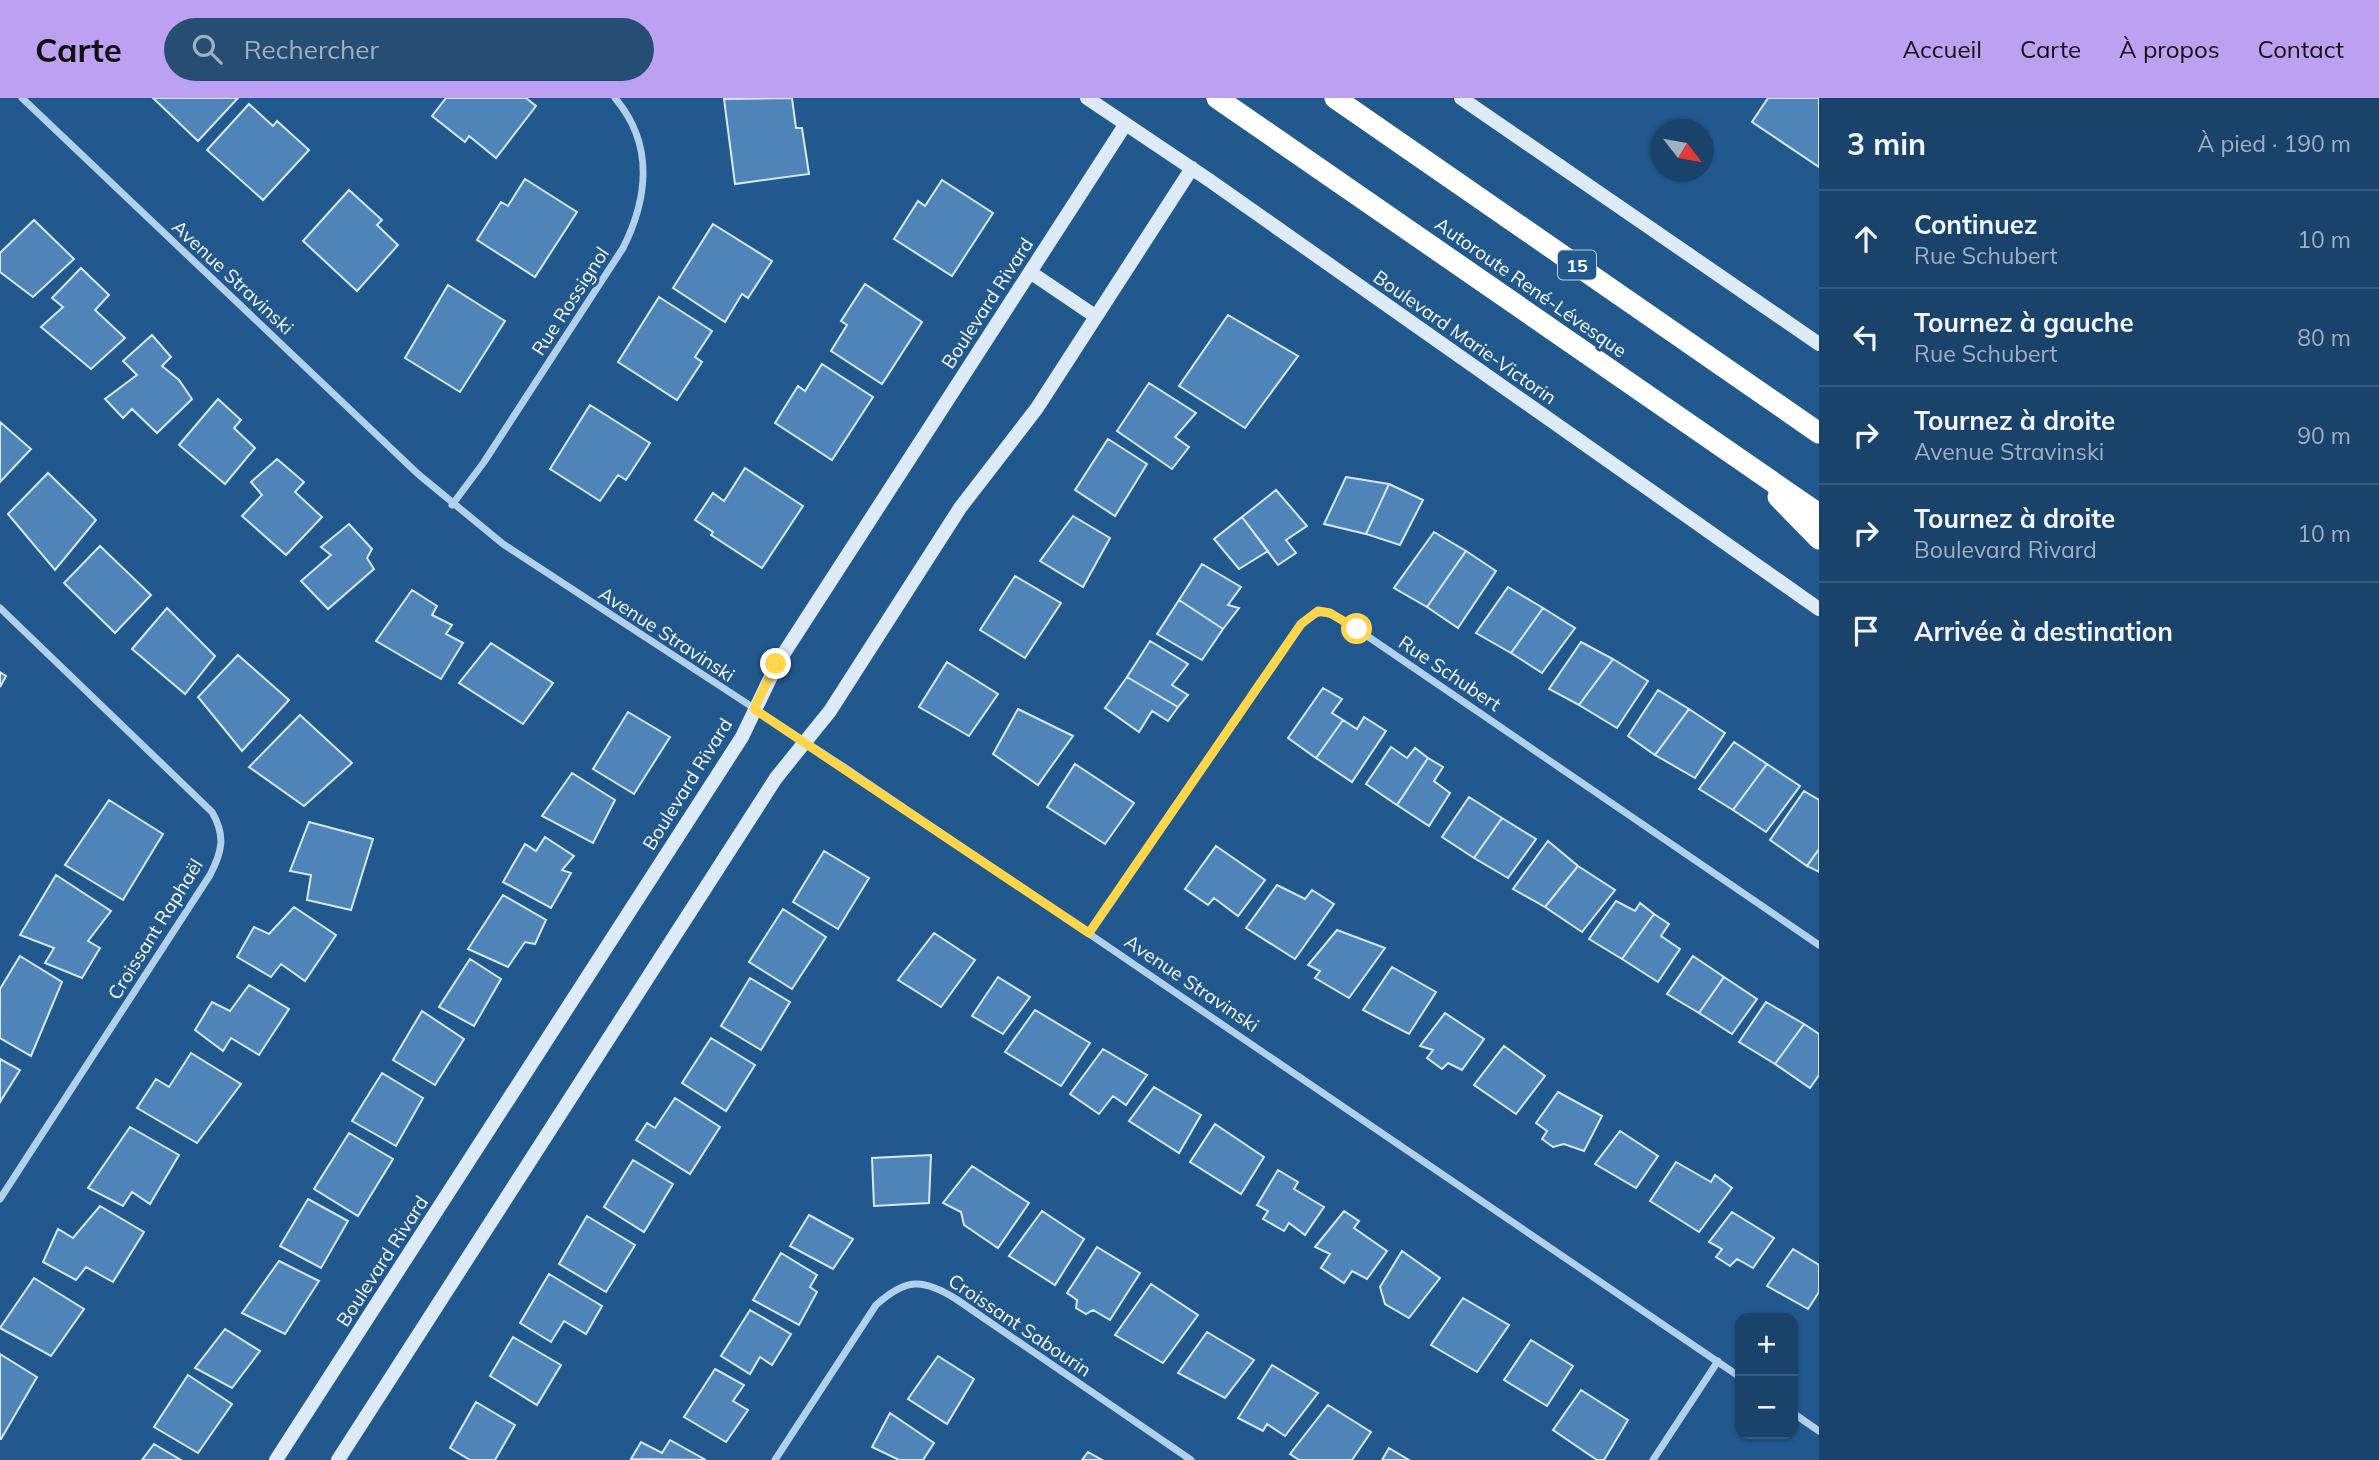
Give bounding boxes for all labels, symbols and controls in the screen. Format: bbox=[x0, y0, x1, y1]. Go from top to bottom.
search box bbox=[164, 18, 654, 81]
text: Carte bbox=[35, 29, 122, 70]
icon: search bbox=[188, 30, 226, 68]
text: Rechercher bbox=[244, 33, 379, 66]
text: Accueil bbox=[1903, 34, 1982, 64]
text: Carte bbox=[2020, 34, 2081, 64]
text: À propos bbox=[2119, 34, 2220, 64]
text: Contact bbox=[2258, 34, 2344, 64]
north arrow bbox=[1651, 119, 1714, 182]
text: 3 min bbox=[1847, 125, 1926, 163]
text: À pied · 190 m bbox=[2198, 129, 2351, 158]
text: Continuez bbox=[1914, 208, 2038, 241]
street label: Autoroute René-Lévesque bbox=[1430, 212, 1632, 362]
street label: Avenue Stravinski bbox=[167, 215, 299, 339]
icon: ahead bbox=[1847, 220, 1885, 258]
text: 10 m bbox=[2297, 225, 2351, 254]
street label: Boulevard Rivard bbox=[936, 233, 1038, 373]
text: Rue Schubert bbox=[1914, 241, 2057, 270]
street label: Rue Rossignol bbox=[526, 242, 614, 360]
road number: 15 bbox=[1558, 250, 1596, 280]
street label: Boulevard Marie-Victorin bbox=[1369, 265, 1561, 409]
text: Tournez à gauche bbox=[1914, 306, 2134, 339]
icon: left bbox=[1847, 318, 1885, 356]
text: 80 m bbox=[2297, 323, 2351, 352]
text: Rue Schubert bbox=[1914, 339, 2057, 368]
text: Tournez à droite bbox=[1914, 404, 2115, 437]
icon: right bbox=[1847, 416, 1885, 454]
text: 90 m bbox=[2297, 421, 2351, 450]
text: Avenue Stravinski bbox=[1914, 437, 2104, 466]
text: Tournez à droite bbox=[1914, 502, 2115, 535]
icon: right bbox=[1847, 514, 1885, 552]
text: 10 m bbox=[2297, 519, 2351, 548]
text: Boulevard Rivard bbox=[1914, 535, 2097, 564]
street label: Avenue Stravinski bbox=[595, 581, 739, 687]
icon: arrive bbox=[1847, 612, 1885, 650]
route start bbox=[1341, 613, 1372, 644]
text: Arrivée à destination bbox=[1914, 615, 2173, 648]
street label: Rue Schubert bbox=[1394, 630, 1506, 716]
route end bbox=[760, 648, 791, 679]
street label: Boulevard Rivard bbox=[637, 714, 737, 854]
street label: Croissant Raphaël bbox=[102, 854, 208, 1004]
street label: Avenue Stravinski bbox=[1120, 929, 1264, 1037]
street label: Boulevard Rivard bbox=[331, 1191, 433, 1331]
street label: Croissant Sabourin bbox=[944, 1268, 1096, 1382]
map controls bbox=[1735, 1313, 1798, 1439]
button: + bbox=[1735, 1313, 1798, 1376]
button: − bbox=[1735, 1376, 1798, 1439]

